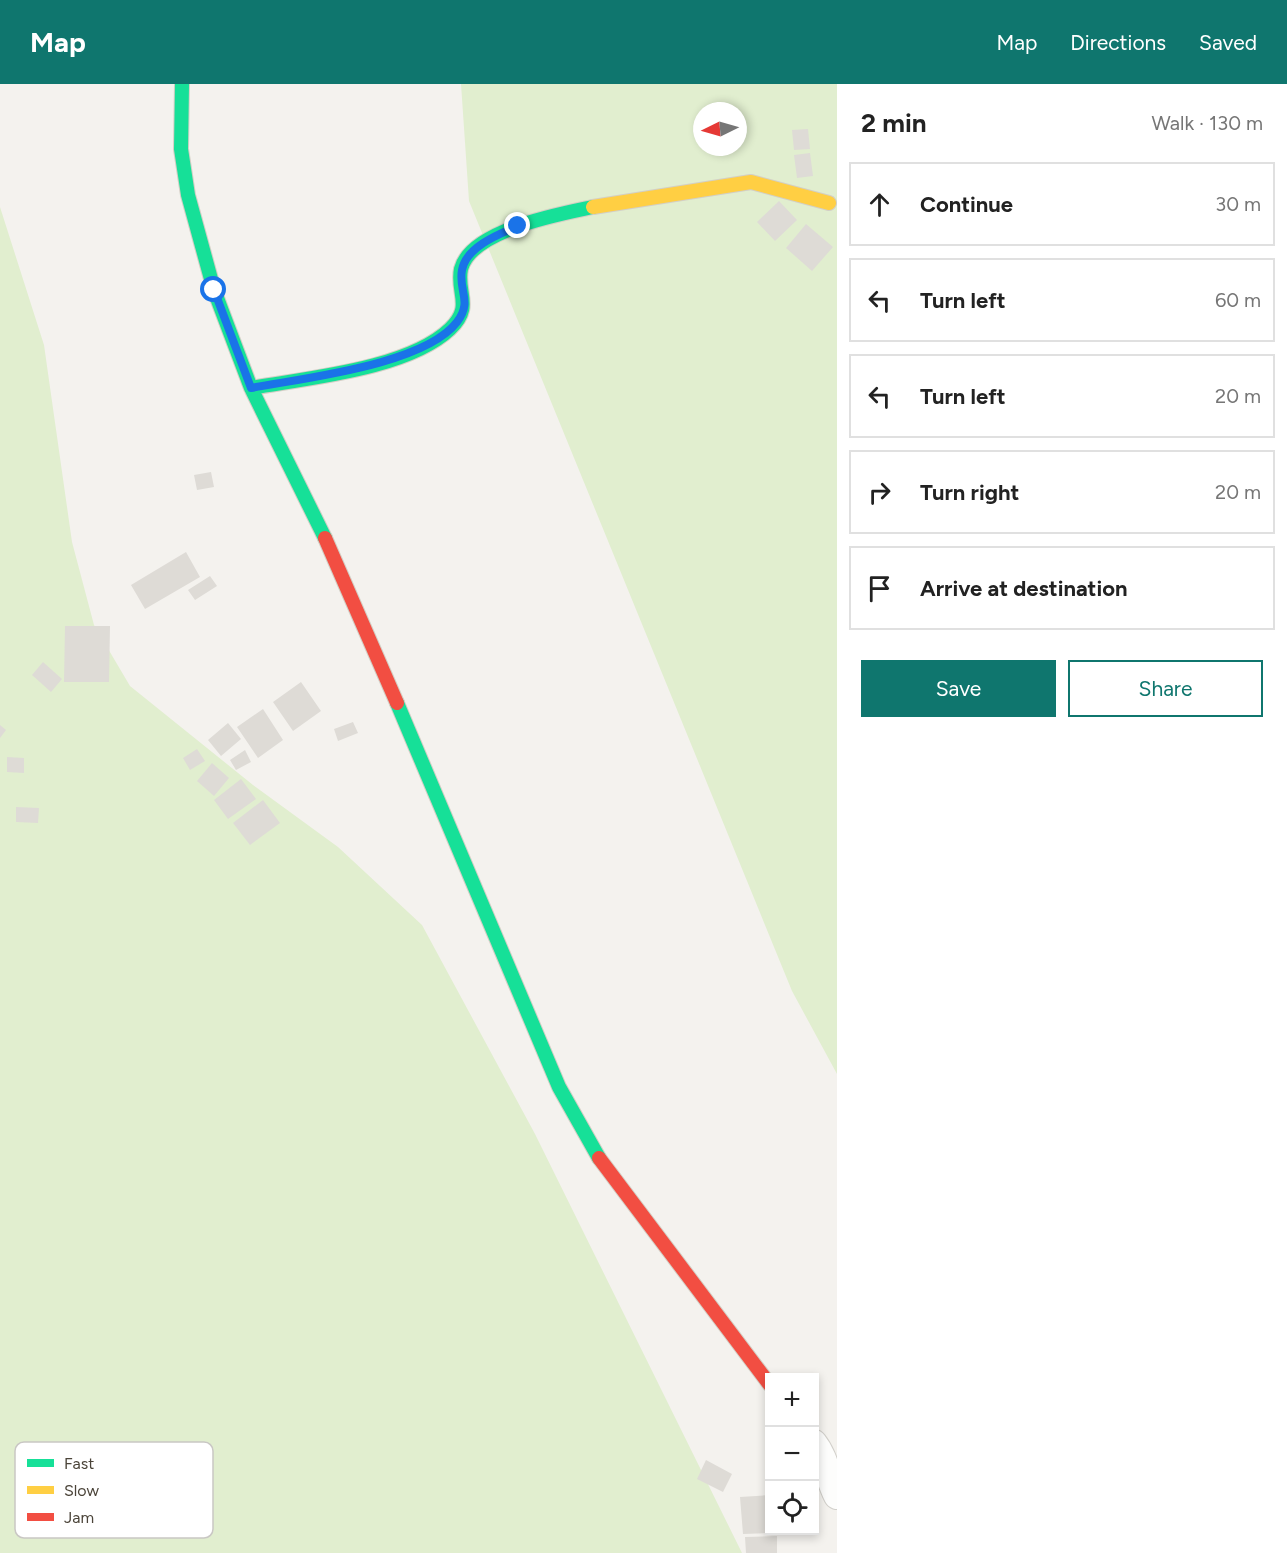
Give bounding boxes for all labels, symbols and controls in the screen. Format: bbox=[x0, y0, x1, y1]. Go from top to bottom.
text: Map bbox=[30, 25, 86, 59]
text: Map bbox=[996, 30, 1037, 55]
text: Directions bbox=[1070, 30, 1166, 55]
text: Saved bbox=[1199, 30, 1257, 55]
north arrow bbox=[693, 102, 747, 156]
text: 2 min bbox=[861, 107, 927, 139]
text: Walk · 130 m bbox=[1151, 111, 1263, 135]
icon: ahead bbox=[863, 188, 896, 221]
text: Continue bbox=[920, 191, 1013, 218]
text: 30 m bbox=[1215, 192, 1261, 216]
route end bbox=[504, 212, 530, 238]
route start bbox=[200, 276, 226, 302]
icon: left bbox=[863, 284, 896, 317]
text: Turn left bbox=[920, 287, 1006, 314]
text: 60 m bbox=[1215, 288, 1261, 312]
icon: left bbox=[863, 380, 896, 413]
text: Turn left bbox=[920, 383, 1006, 410]
text: 20 m bbox=[1215, 384, 1261, 408]
icon: right bbox=[863, 476, 896, 509]
text: Turn right bbox=[920, 479, 1019, 506]
text: 20 m bbox=[1215, 480, 1261, 504]
icon: arrive bbox=[863, 572, 896, 605]
text: Arrive at destination bbox=[920, 575, 1128, 602]
button: Save bbox=[861, 660, 1056, 717]
button: Share bbox=[1068, 660, 1263, 717]
map controls bbox=[765, 1373, 819, 1535]
button: + bbox=[765, 1373, 819, 1427]
button: − bbox=[765, 1427, 819, 1481]
legend bbox=[15, 1442, 213, 1538]
text: Fast bbox=[64, 1454, 94, 1473]
text: Slow bbox=[64, 1481, 99, 1500]
button: locate bbox=[765, 1481, 819, 1535]
text: Jam bbox=[64, 1508, 94, 1527]

